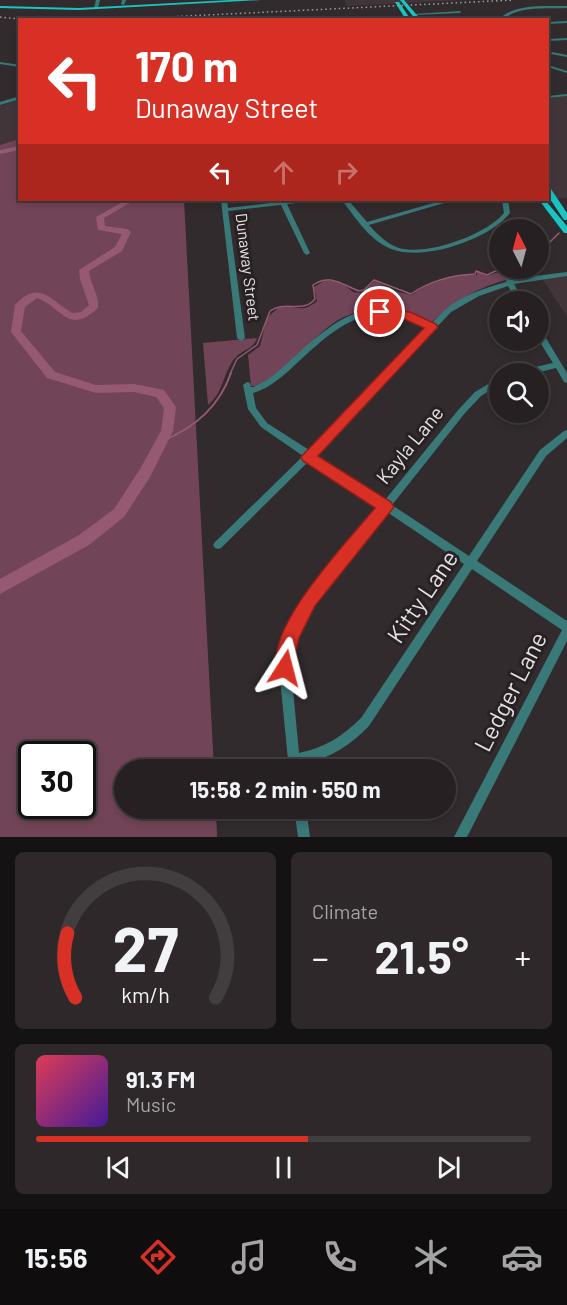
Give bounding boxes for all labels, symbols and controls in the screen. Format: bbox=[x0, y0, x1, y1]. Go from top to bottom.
text: 170 m bbox=[135, 40, 238, 90]
icon: left bbox=[36, 42, 114, 120]
text: Dunaway Street bbox=[135, 91, 318, 123]
icon: left bbox=[204, 156, 237, 189]
icon: ahead bbox=[267, 156, 300, 189]
icon: right bbox=[330, 156, 363, 189]
street label: Dunaway Street bbox=[232, 212, 265, 322]
north arrow bbox=[489, 219, 549, 279]
map controls bbox=[489, 219, 549, 423]
pin bbox=[354, 286, 405, 337]
button: sound bbox=[489, 291, 549, 351]
icon: arrive bbox=[363, 295, 396, 328]
button: search bbox=[489, 363, 549, 423]
street label: Kayla Lane bbox=[371, 401, 448, 488]
street label: Kitty Lane bbox=[380, 544, 463, 648]
street label: Ledger Lane bbox=[467, 627, 552, 756]
position arrow bbox=[253, 636, 317, 700]
speed limit sign: 30 bbox=[18, 741, 96, 819]
text: 15:58 · 2 min · 550 m bbox=[189, 776, 381, 802]
text: Climate bbox=[312, 899, 378, 923]
text: 27 bbox=[113, 910, 178, 984]
text: 21.5° bbox=[374, 929, 469, 983]
text: − bbox=[312, 937, 329, 977]
text: + bbox=[515, 937, 531, 977]
text: km/h bbox=[121, 982, 170, 1007]
text: 91.3 FM bbox=[126, 1066, 195, 1092]
text: Music bbox=[126, 1092, 176, 1116]
icon: previous bbox=[102, 1151, 135, 1184]
icon: pause bbox=[267, 1151, 300, 1184]
icon: next bbox=[432, 1151, 465, 1184]
icon: directions bbox=[137, 1236, 179, 1278]
icon: music bbox=[228, 1236, 270, 1278]
icon: phone bbox=[319, 1236, 361, 1278]
icon: climate bbox=[410, 1236, 452, 1278]
icon: car bbox=[501, 1236, 543, 1278]
text: 15:56 bbox=[25, 1241, 88, 1273]

